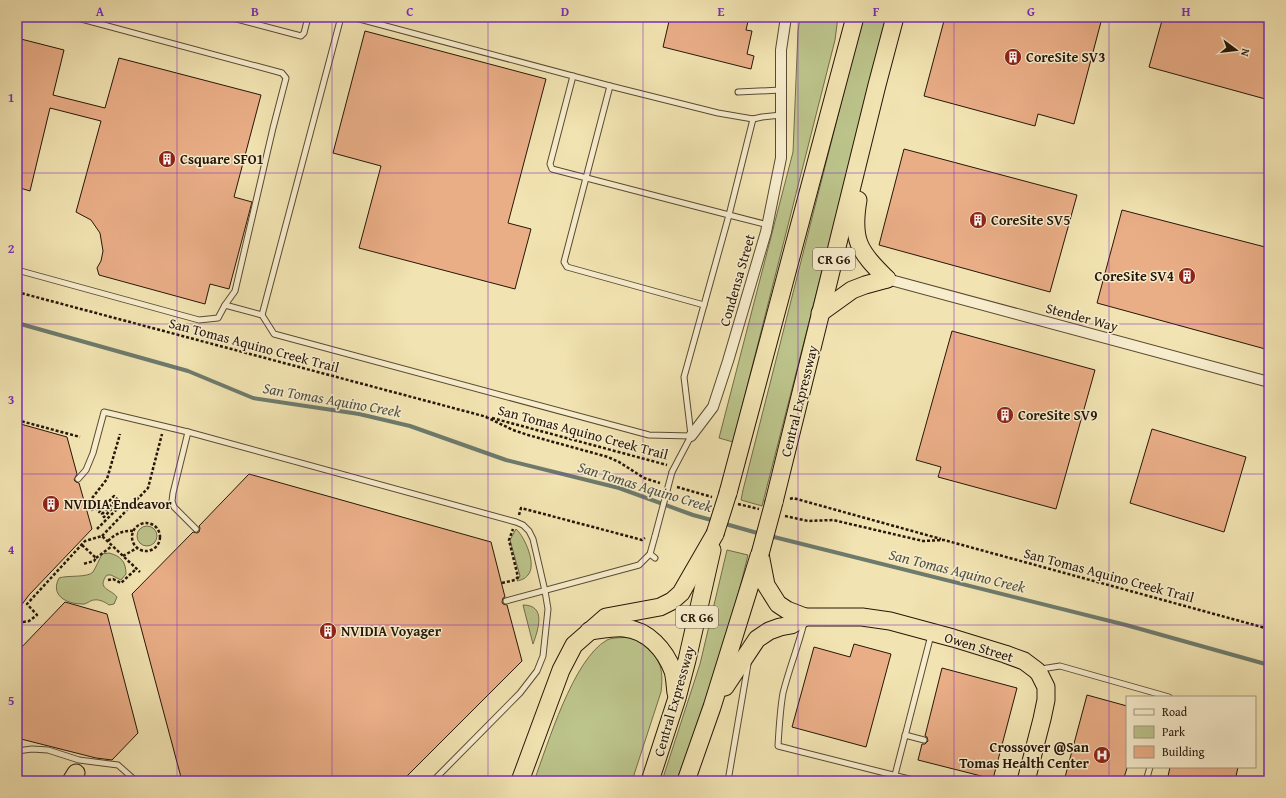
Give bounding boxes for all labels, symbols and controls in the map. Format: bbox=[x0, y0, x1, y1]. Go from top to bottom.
text: A bbox=[96, 2, 105, 21]
text: B bbox=[251, 2, 259, 21]
text: C bbox=[406, 2, 414, 21]
text: D bbox=[561, 2, 569, 21]
text: E bbox=[718, 2, 725, 21]
text: F bbox=[873, 2, 880, 21]
text: G bbox=[1027, 2, 1035, 21]
text: H bbox=[1181, 2, 1191, 21]
north arrow bbox=[1216, 30, 1256, 70]
building icon: CoreSite SV3 bbox=[1003, 47, 1023, 67]
place label: CoreSite SV3 bbox=[1026, 47, 1105, 67]
text: N bbox=[1237, 47, 1254, 59]
text: 1 bbox=[8, 88, 14, 107]
building icon: Csquare SFO1 bbox=[157, 149, 177, 169]
place label: Csquare SFO1 bbox=[180, 149, 264, 169]
building icon: CoreSite SV5 bbox=[968, 210, 988, 230]
place label: CoreSite SV5 bbox=[991, 210, 1070, 230]
street label: Condensa Street bbox=[714, 231, 760, 329]
text: 2 bbox=[8, 239, 15, 258]
road number: CR G6 bbox=[813, 248, 855, 270]
place label: CoreSite SV4 bbox=[1095, 266, 1174, 286]
building icon: CoreSite SV4 bbox=[1177, 266, 1197, 286]
street label: Stender Way bbox=[1044, 298, 1120, 336]
street label: San Tomas Aquino Creek Trail bbox=[167, 313, 341, 377]
street label: Central Expressway bbox=[775, 343, 823, 459]
water label: San Tomas Aquino Creek bbox=[261, 377, 403, 422]
text: 3 bbox=[8, 390, 14, 409]
street label: San Tomas Aquino Creek Trail bbox=[496, 400, 670, 464]
building icon: CoreSite SV9 bbox=[995, 405, 1015, 425]
place label: CoreSite SV9 bbox=[1018, 405, 1097, 425]
water label: San Tomas Aquino Creek bbox=[575, 456, 715, 517]
building icon: NVIDIA Endeavor bbox=[41, 494, 61, 514]
place label: NVIDIA Endeavor bbox=[64, 494, 172, 514]
text: 4 bbox=[8, 540, 15, 559]
water label: San Tomas Aquino Creek bbox=[887, 543, 1028, 598]
street label: San Tomas Aquino Creek Trail bbox=[1022, 543, 1196, 607]
road number: CR G6 bbox=[676, 606, 718, 628]
building icon: NVIDIA Voyager bbox=[318, 621, 338, 641]
place label: NVIDIA Voyager bbox=[341, 621, 442, 641]
street label: Owen Street bbox=[942, 627, 1016, 667]
street label: Central Expressway bbox=[649, 643, 699, 759]
text: 5 bbox=[8, 691, 15, 710]
legend bbox=[1126, 696, 1256, 768]
text: Road bbox=[1162, 703, 1188, 720]
text: Park bbox=[1162, 723, 1186, 740]
place label: Crossover @San Tomas Health Center bbox=[959, 737, 1090, 773]
text: Building bbox=[1162, 743, 1205, 760]
hospital icon: Crossover @San Tomas Health Center bbox=[1092, 745, 1112, 765]

